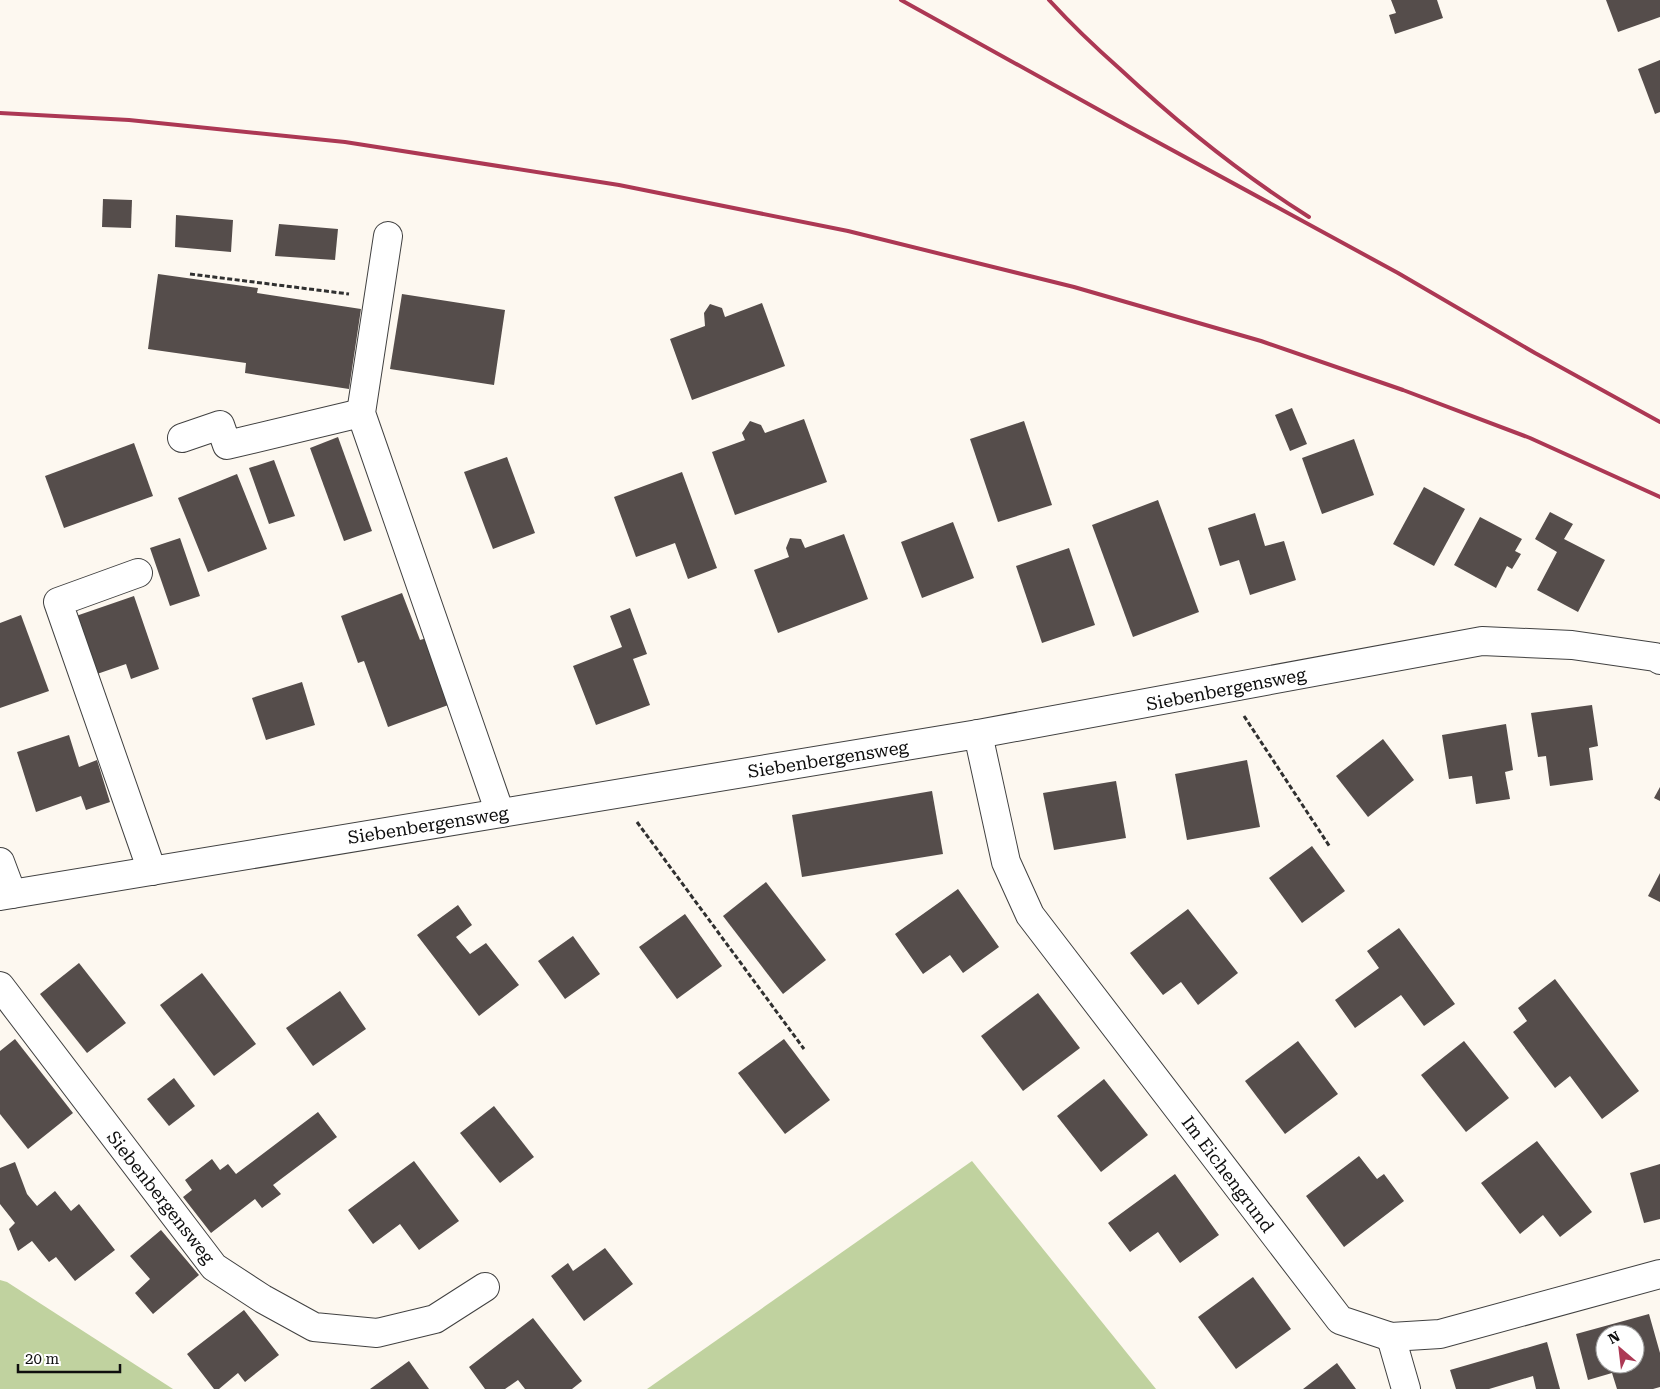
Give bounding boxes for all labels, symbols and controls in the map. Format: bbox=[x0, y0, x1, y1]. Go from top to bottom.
street label: Siebenbergensweg bbox=[1144, 663, 1308, 715]
street label: Siebenbergensweg bbox=[746, 736, 911, 782]
street label: Siebenbergensweg bbox=[346, 802, 511, 848]
street label: Im Eichengrund bbox=[1177, 1112, 1279, 1237]
street label: Siebenbergensweg bbox=[103, 1127, 220, 1268]
north arrow bbox=[1595, 1324, 1645, 1374]
text: N bbox=[1605, 1328, 1623, 1347]
scale bar bbox=[18, 1342, 120, 1374]
text: 20 m bbox=[25, 1350, 60, 1368]

